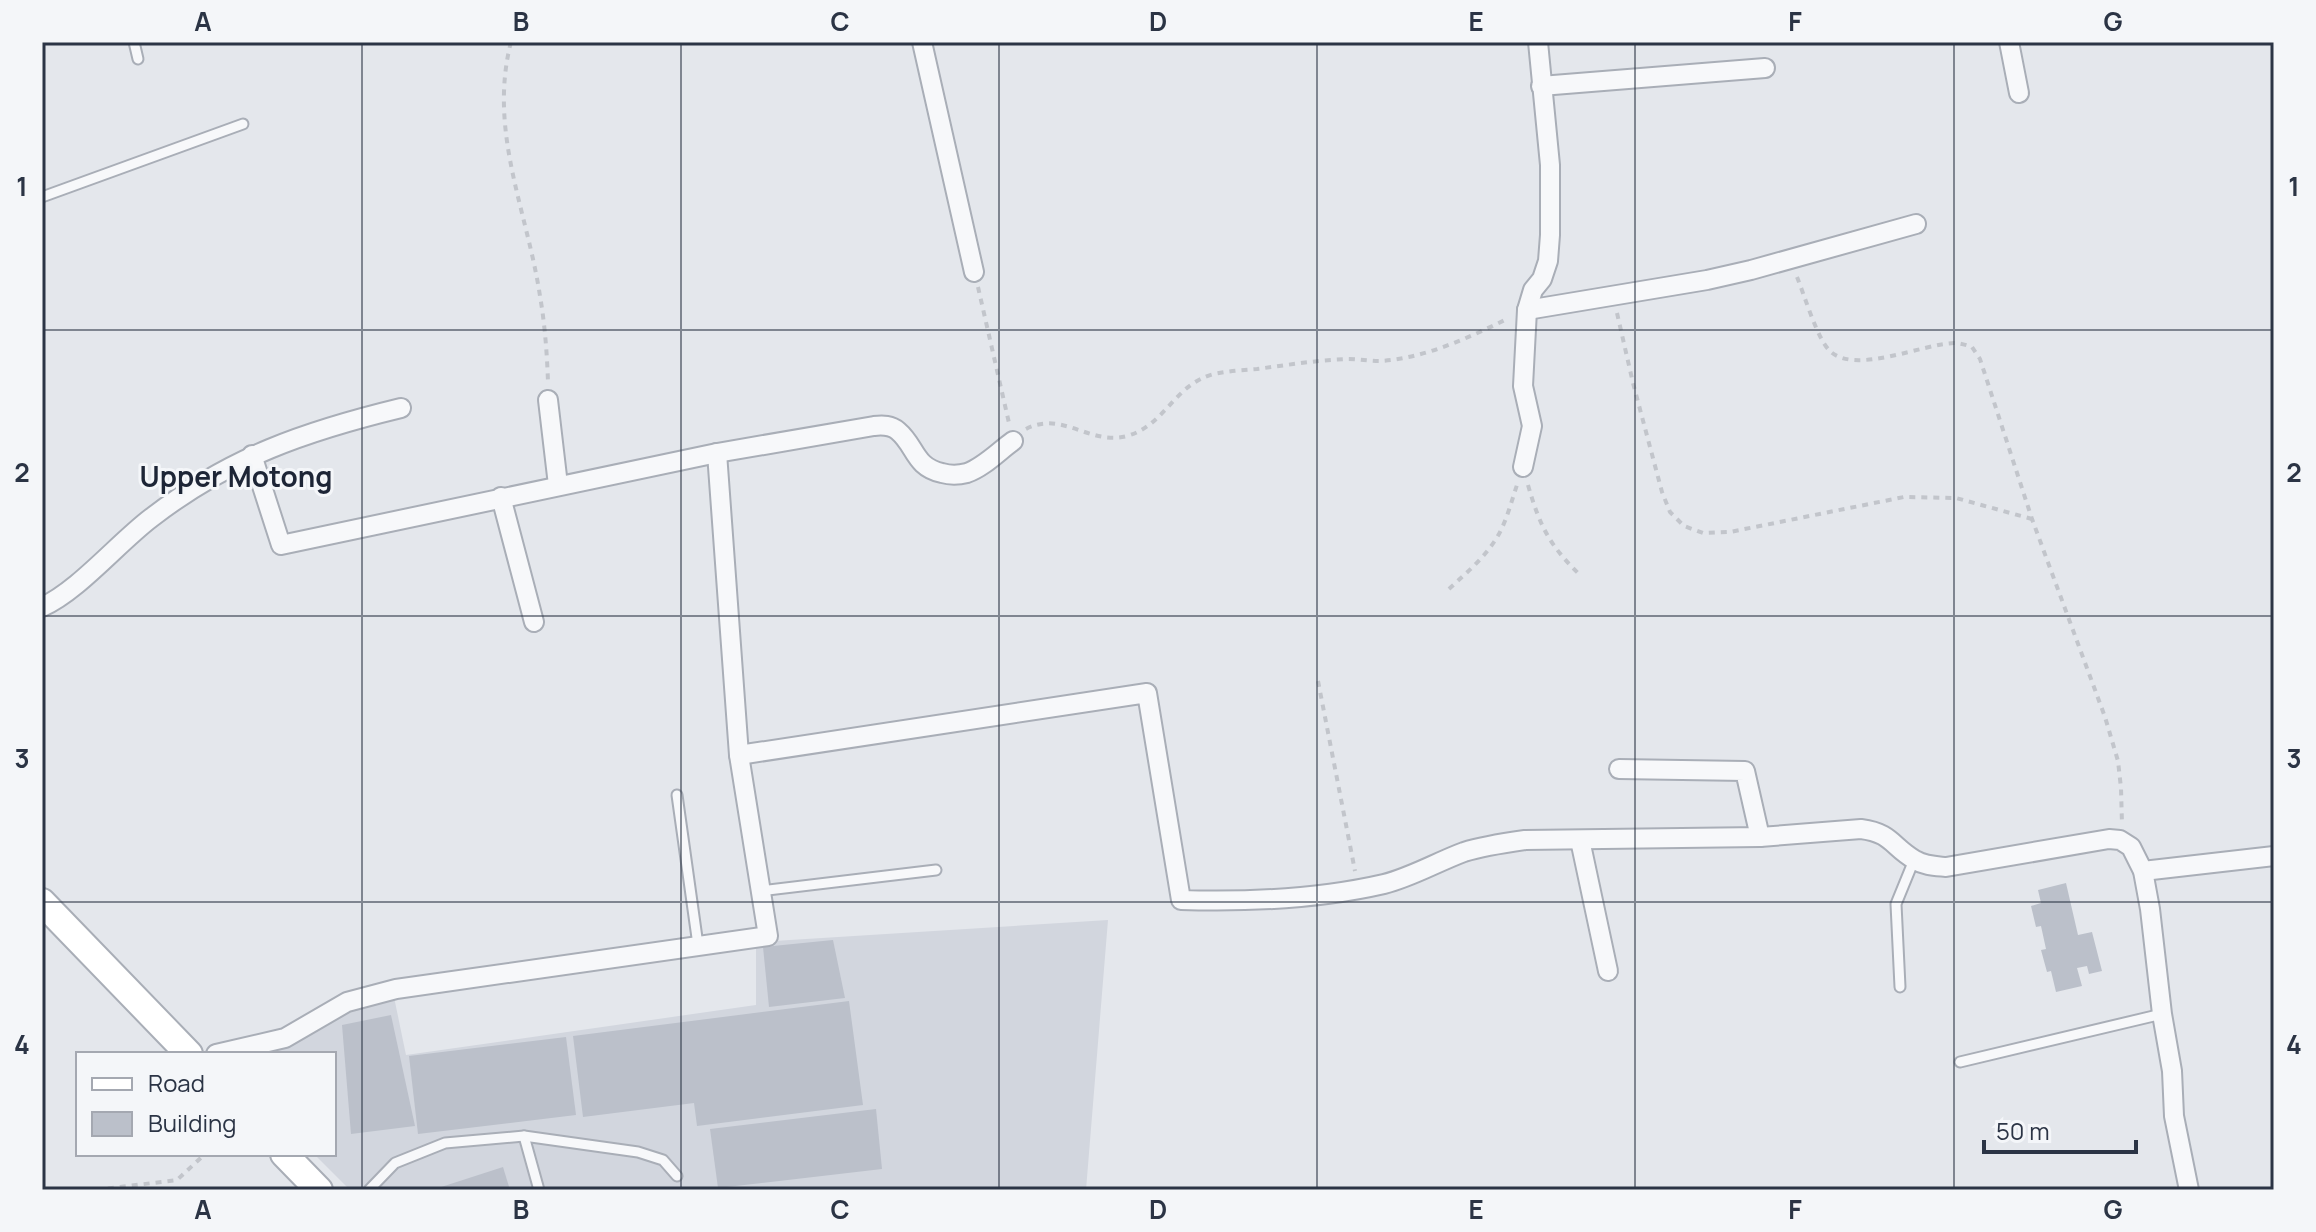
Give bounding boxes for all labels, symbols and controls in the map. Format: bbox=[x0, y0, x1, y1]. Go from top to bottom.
text: A bbox=[194, 3, 212, 39]
text: B bbox=[513, 3, 529, 39]
text: C bbox=[830, 3, 850, 39]
text: D bbox=[1149, 3, 1167, 39]
text: E bbox=[1468, 3, 1484, 39]
text: F bbox=[1788, 3, 1802, 39]
text: G bbox=[2103, 3, 2123, 39]
text: 1 bbox=[16, 168, 28, 204]
text: 1 bbox=[2288, 168, 2300, 204]
text: 2 bbox=[14, 454, 30, 490]
text: 2 bbox=[2286, 454, 2302, 490]
district label: Upper Motong bbox=[140, 457, 332, 495]
text: 3 bbox=[14, 740, 30, 776]
text: 3 bbox=[2286, 740, 2302, 776]
text: 4 bbox=[14, 1026, 30, 1062]
text: 4 bbox=[2286, 1026, 2302, 1062]
legend bbox=[76, 1052, 336, 1156]
text: Road bbox=[148, 1066, 205, 1099]
scale bar bbox=[1984, 1104, 2136, 1154]
text: Building bbox=[148, 1106, 236, 1139]
text: 50 m bbox=[1996, 1114, 2050, 1147]
text: A bbox=[194, 1191, 212, 1227]
text: B bbox=[513, 1191, 529, 1227]
text: C bbox=[830, 1191, 850, 1227]
text: D bbox=[1149, 1191, 1167, 1227]
text: E bbox=[1468, 1191, 1484, 1227]
text: F bbox=[1788, 1191, 1802, 1227]
text: G bbox=[2103, 1191, 2123, 1227]

